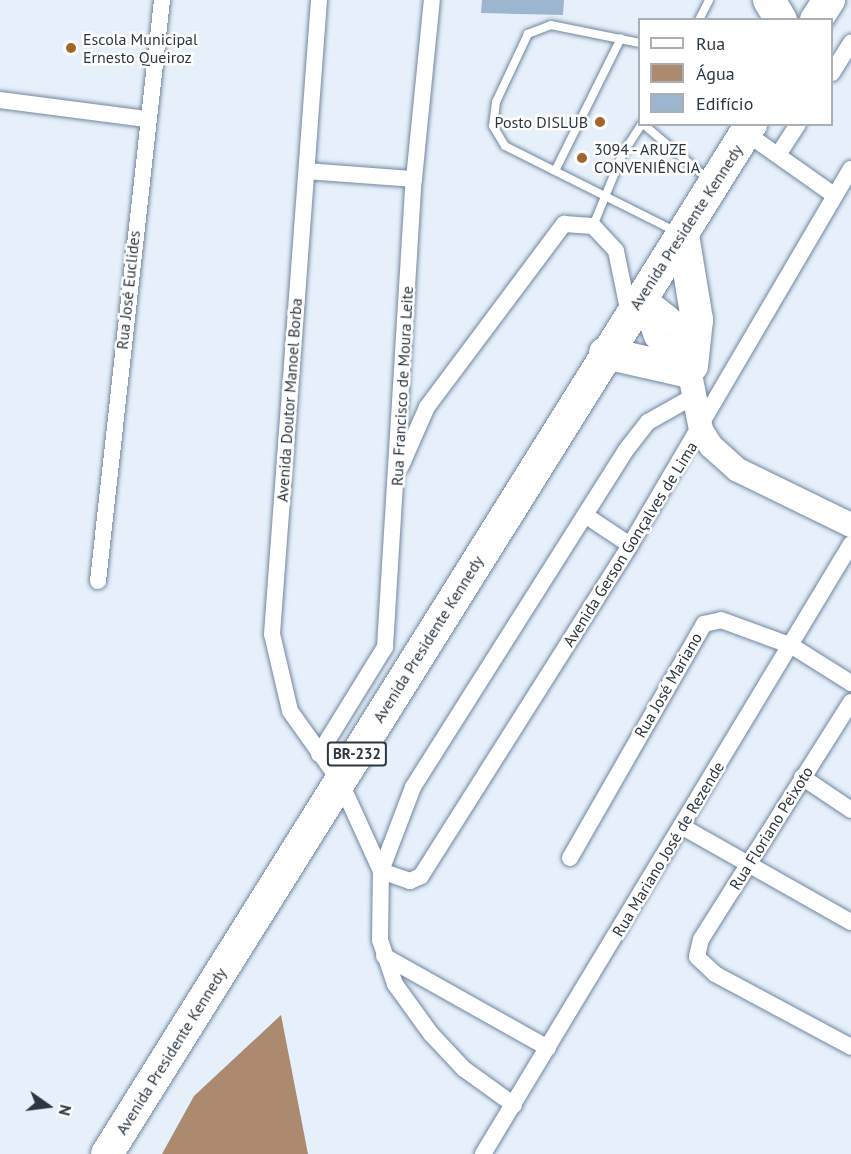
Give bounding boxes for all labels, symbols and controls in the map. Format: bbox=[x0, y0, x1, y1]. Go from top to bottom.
legend bbox=[638, 18, 833, 126]
place label: Escola Municipal Ernesto Queiroz bbox=[83, 29, 198, 67]
text: Rua bbox=[696, 32, 725, 55]
marker: Escola Municipal Ernesto Queiroz bbox=[64, 41, 78, 55]
text: Água bbox=[696, 62, 735, 85]
text: Edifício bbox=[696, 92, 753, 115]
place label: Posto DISLUB bbox=[495, 112, 588, 132]
marker: Posto DISLUB bbox=[593, 115, 607, 129]
place label: 3094 - ARUZE CONVENIÊNCIA bbox=[594, 139, 700, 177]
street label: Avenida Presidente Kennedy bbox=[625, 141, 747, 313]
marker: 3094 - ARUZE CONVENIÊNCIA bbox=[575, 151, 589, 165]
street label: Rua José Euclides bbox=[112, 230, 144, 350]
street label: Rua Francisco de Moura Leite bbox=[387, 286, 417, 486]
street label: Avenida Doutor Manoel Borba bbox=[272, 297, 306, 503]
street label: Avenida Gerson Gonçalves de Lima bbox=[559, 438, 701, 650]
street label: Avenida Presidente Kennedy bbox=[369, 552, 487, 726]
street label: Rua José Mariano bbox=[630, 629, 706, 741]
road number: BR-232 bbox=[326, 742, 388, 766]
street label: Rua Mariano José de Rezende bbox=[608, 758, 728, 940]
street label: Rua Floriano Peixoto bbox=[725, 763, 817, 893]
street label: Avenida Presidente Kennedy bbox=[112, 964, 230, 1138]
north arrow bbox=[18, 1076, 78, 1136]
text: N bbox=[54, 1103, 76, 1118]

